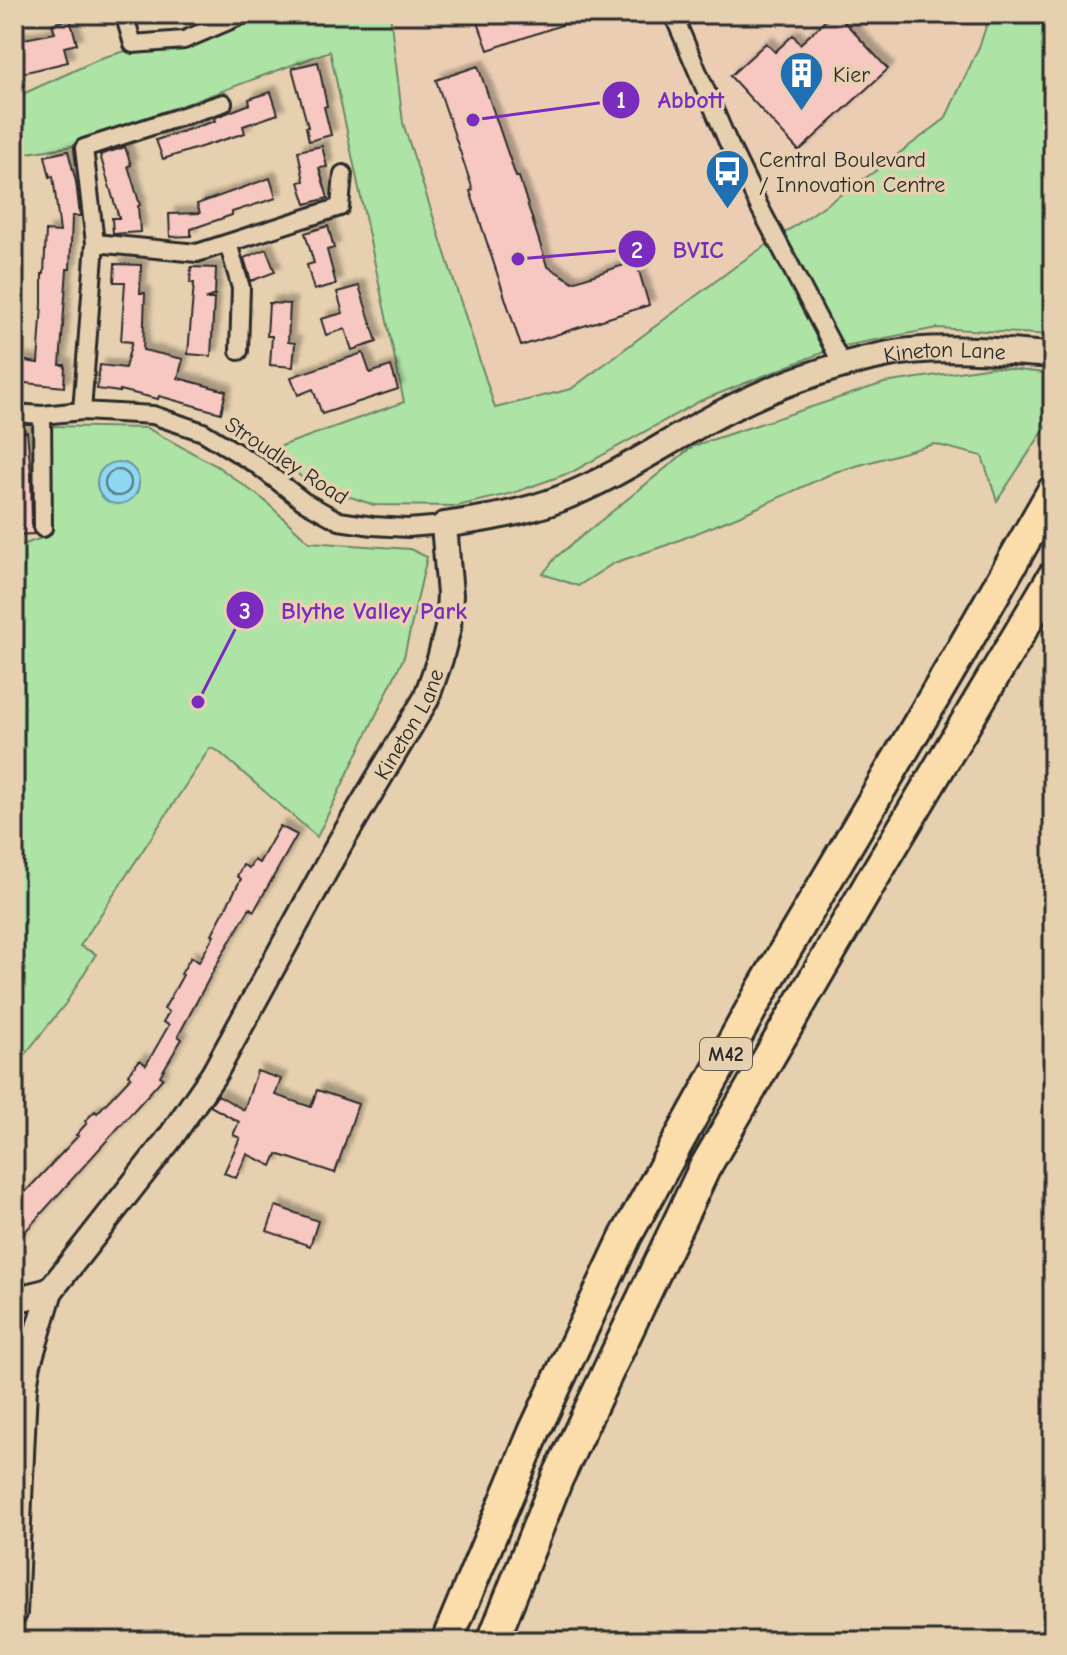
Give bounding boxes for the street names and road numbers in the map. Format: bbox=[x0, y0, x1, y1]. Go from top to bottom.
street label: Kineton Lane bbox=[881, 337, 1007, 369]
street label: Stroudley Road bbox=[220, 411, 353, 510]
street label: Kineton Lane bbox=[369, 666, 450, 785]
road number: M42 bbox=[700, 1038, 752, 1070]

